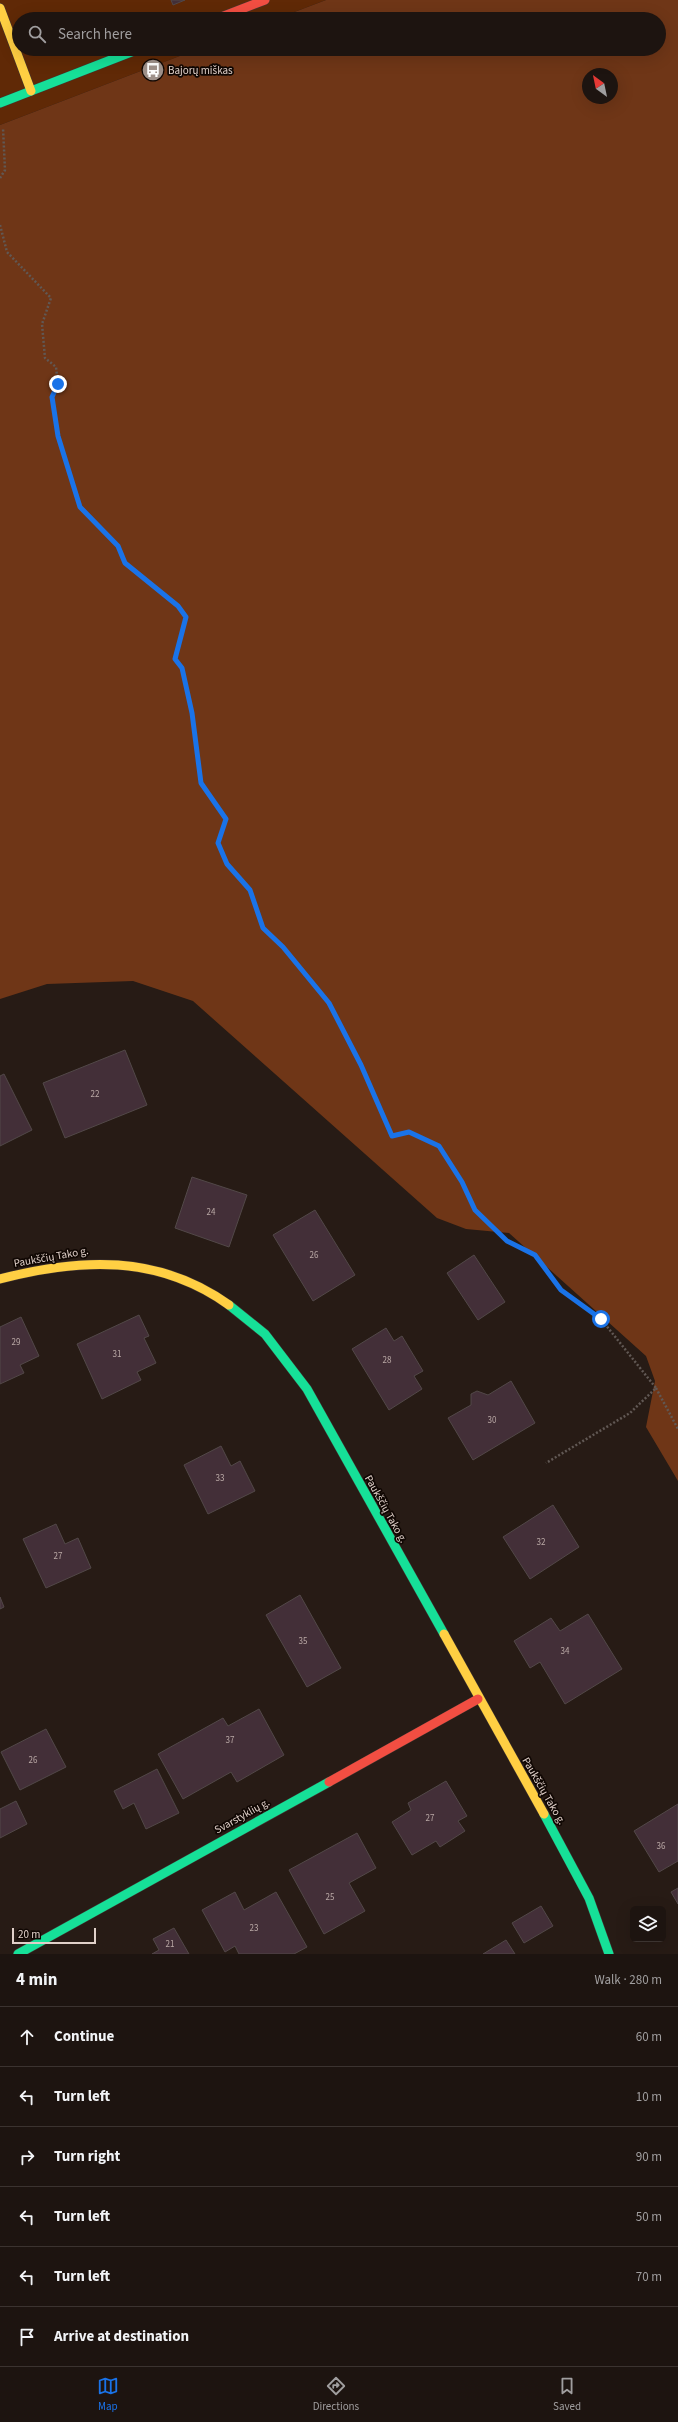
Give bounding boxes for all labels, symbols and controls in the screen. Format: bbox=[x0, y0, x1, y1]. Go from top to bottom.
search box bbox=[12, 12, 666, 56]
icon: search bbox=[26, 23, 48, 45]
text: Search here bbox=[58, 24, 132, 45]
bus stop icon: Bajorų miškas bbox=[140, 57, 166, 83]
place label: Bajorų miškas bbox=[168, 63, 233, 78]
north arrow bbox=[582, 68, 618, 104]
route end bbox=[49, 375, 67, 393]
house number: 22 bbox=[91, 1088, 100, 1101]
house number: 24 bbox=[207, 1206, 216, 1219]
street label: Paukščių Tako g. bbox=[12, 1243, 90, 1271]
house number: 26 bbox=[310, 1249, 319, 1262]
route start bbox=[592, 1310, 610, 1328]
house number: 29 bbox=[12, 1336, 21, 1349]
house number: 31 bbox=[113, 1348, 121, 1361]
house number: 28 bbox=[383, 1354, 392, 1367]
house number: 30 bbox=[488, 1414, 497, 1427]
house number: 33 bbox=[216, 1472, 225, 1485]
street label: Paukščių Tako g. bbox=[361, 1472, 411, 1546]
house number: 32 bbox=[537, 1536, 546, 1549]
house number: 27 bbox=[54, 1550, 63, 1563]
house number: 35 bbox=[299, 1635, 308, 1648]
house number: 34 bbox=[561, 1645, 570, 1658]
house number: 37 bbox=[226, 1734, 235, 1747]
house number: 26 bbox=[29, 1754, 38, 1767]
street label: Paukščių Tako g. bbox=[519, 1755, 570, 1828]
street label: Svarstyklių g. bbox=[212, 1795, 272, 1837]
house number: 27 bbox=[426, 1812, 435, 1825]
house number: 36 bbox=[657, 1840, 666, 1853]
house number: 25 bbox=[326, 1891, 335, 1904]
map controls bbox=[630, 1906, 666, 1942]
button: layers bbox=[630, 1906, 666, 1942]
house number: 23 bbox=[250, 1922, 259, 1935]
scale bar bbox=[12, 1926, 96, 1945]
text: 20 m bbox=[18, 1927, 40, 1942]
house number: 21 bbox=[166, 1938, 174, 1951]
text: 4 min bbox=[16, 1968, 57, 1992]
text: Walk · 280 m bbox=[594, 1971, 662, 1989]
icon: ahead bbox=[16, 2026, 38, 2048]
text: Continue bbox=[54, 2026, 114, 2047]
text: 60 m bbox=[636, 2028, 662, 2046]
icon: left bbox=[16, 2086, 38, 2108]
text: Turn left bbox=[54, 2086, 110, 2107]
text: 10 m bbox=[636, 2088, 662, 2106]
icon: right bbox=[16, 2146, 38, 2168]
text: Turn right bbox=[54, 2146, 120, 2167]
text: 90 m bbox=[636, 2148, 662, 2166]
icon: left bbox=[16, 2206, 38, 2228]
text: Turn left bbox=[54, 2206, 110, 2227]
text: 50 m bbox=[636, 2208, 662, 2226]
icon: left bbox=[16, 2266, 38, 2288]
text: Turn left bbox=[54, 2266, 110, 2287]
text: 70 m bbox=[636, 2268, 662, 2286]
icon: arrive bbox=[16, 2326, 38, 2348]
text: Arrive at destination bbox=[54, 2326, 189, 2347]
tab: Map bbox=[97, 2375, 119, 2414]
tab: Directions bbox=[313, 2375, 359, 2414]
tab: Saved bbox=[553, 2375, 581, 2414]

